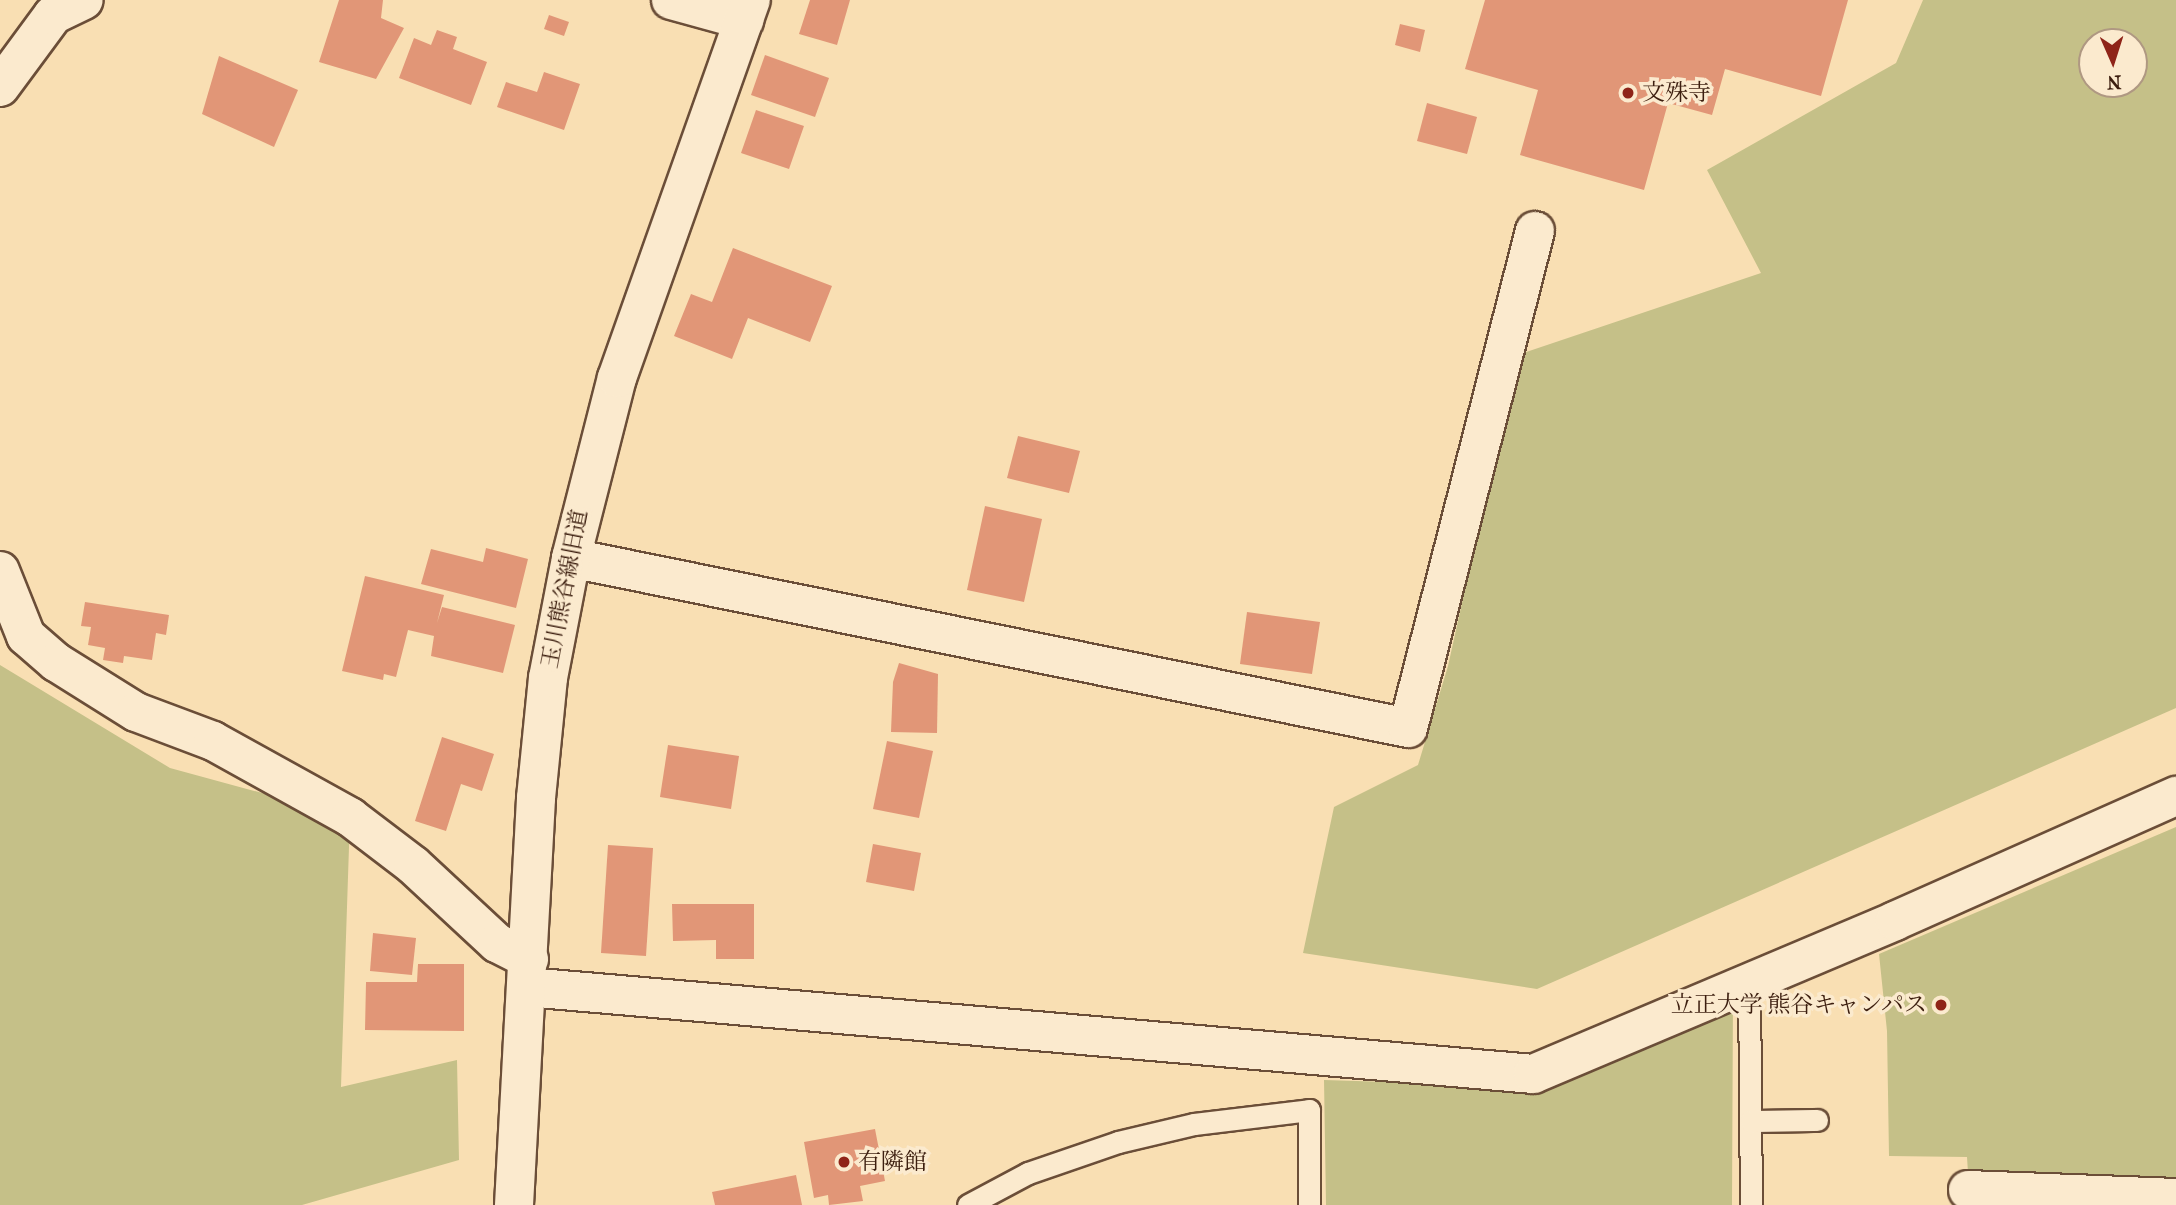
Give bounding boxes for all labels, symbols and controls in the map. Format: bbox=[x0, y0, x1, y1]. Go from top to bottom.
north arrow bbox=[2078, 28, 2148, 98]
text: N bbox=[2106, 71, 2122, 93]
place label: 文殊寺 bbox=[1642, 79, 1711, 107]
marker: 文殊寺 bbox=[1620, 85, 1636, 101]
street label: 玉川熊谷線旧道 bbox=[536, 507, 594, 671]
place label: 立正大学 熊谷キャンパス bbox=[1669, 991, 1927, 1019]
marker: 立正大学 熊谷キャンパス bbox=[1933, 997, 1949, 1013]
place label: 有隣館 bbox=[858, 1148, 927, 1176]
marker: 有隣館 bbox=[836, 1154, 852, 1170]

